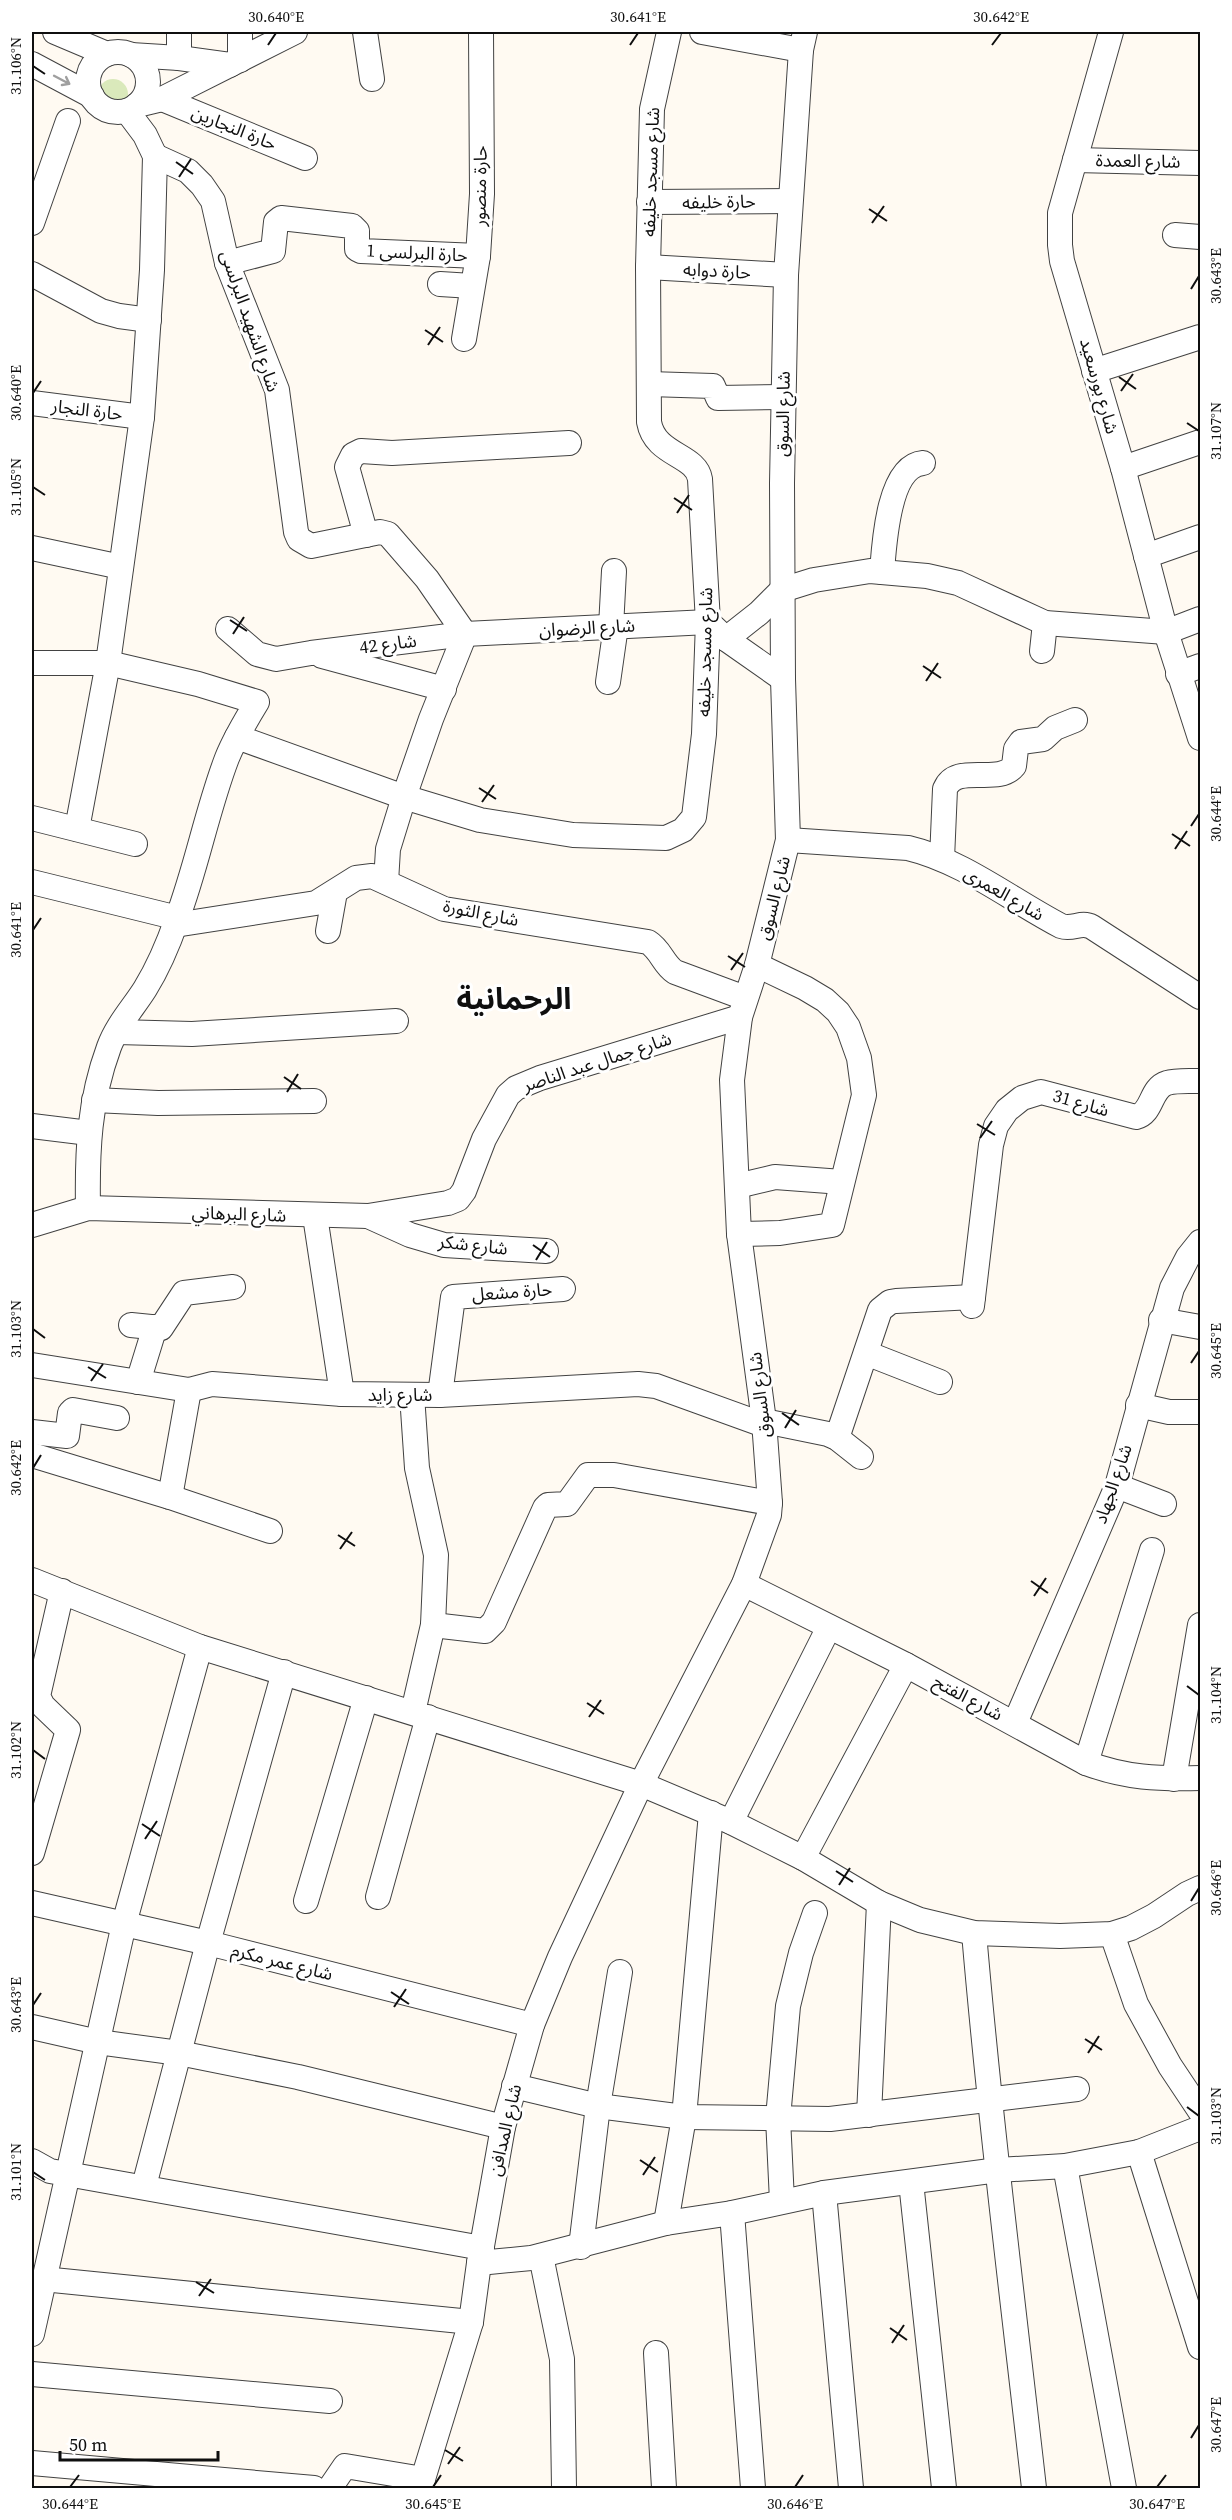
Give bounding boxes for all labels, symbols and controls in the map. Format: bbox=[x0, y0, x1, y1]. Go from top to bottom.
text: 30.640°E bbox=[248, 6, 304, 27]
text: 30.641°E bbox=[610, 6, 666, 27]
text: 30.642°E bbox=[973, 6, 1029, 27]
text: 31.106°N bbox=[5, 37, 26, 95]
one-way arrow bbox=[52, 75, 70, 86]
street label: حارة النجارين bbox=[188, 99, 280, 156]
street label: شارع مسجد خليفه bbox=[636, 107, 667, 237]
street label: حارة منصور bbox=[466, 145, 493, 228]
street label: شارع العمدة bbox=[1095, 147, 1181, 176]
street label: حارة خليفه bbox=[682, 188, 756, 215]
street label: حارة البرلسى 1 bbox=[366, 237, 468, 268]
street label: شارع الشهيد البرلسى bbox=[213, 247, 286, 396]
text: 30.643°E bbox=[1205, 248, 1226, 304]
street label: حارة دوابه bbox=[683, 256, 751, 285]
street label: شارع بورسعيد bbox=[1072, 335, 1125, 437]
text: 30.640°E bbox=[5, 365, 26, 421]
street label: شارع السوق bbox=[769, 371, 798, 457]
street label: حارة النجار bbox=[49, 393, 124, 426]
text: 31.107°N bbox=[1205, 402, 1226, 460]
text: 31.105°N bbox=[5, 458, 26, 516]
street label: شارع مسجد خليفه bbox=[691, 587, 720, 717]
street label: شارع الرضوان bbox=[538, 613, 636, 644]
street label: شارع 42 bbox=[358, 628, 418, 661]
text: 30.644°E bbox=[1205, 786, 1226, 842]
street label: شارع السوق bbox=[751, 853, 798, 943]
street label: شارع العمرى bbox=[959, 861, 1049, 928]
street label: شارع الثورة bbox=[441, 893, 521, 934]
text: 30.641°E bbox=[5, 902, 26, 958]
district label: الرحمانية bbox=[457, 978, 572, 1019]
street label: شارع جمال عبد الناصر bbox=[518, 1026, 675, 1100]
street label: شارع 31 bbox=[1050, 1083, 1112, 1124]
street label: شارع البرهاني bbox=[191, 1199, 287, 1230]
street label: شارع شكر bbox=[436, 1228, 509, 1263]
street label: حارة مشعل bbox=[471, 1276, 553, 1307]
text: 31.103°N bbox=[5, 1300, 26, 1358]
text: 30.645°E bbox=[1205, 1323, 1226, 1379]
street label: شارع السوق bbox=[742, 1351, 779, 1439]
street label: شارع زايد bbox=[368, 1382, 432, 1409]
text: 30.642°E bbox=[5, 1440, 26, 1496]
street label: شارع الجهاد bbox=[1087, 1441, 1140, 1528]
text: 31.104°N bbox=[1205, 1666, 1226, 1724]
street label: شارع الفتح bbox=[928, 1669, 1007, 1728]
text: 31.102°N bbox=[5, 1721, 26, 1779]
text: 30.646°E bbox=[1205, 1860, 1226, 1916]
street label: شارع عمر مكرم bbox=[228, 1937, 335, 1988]
text: 30.643°E bbox=[5, 1977, 26, 2033]
street label: شارع المدافن bbox=[482, 2081, 529, 2179]
text: 31.103°N bbox=[1205, 2087, 1226, 2145]
text: 31.101°N bbox=[5, 2143, 26, 2201]
text: 30.647°E bbox=[1205, 2397, 1226, 2453]
scale bar bbox=[60, 2424, 218, 2462]
text: 50 m bbox=[69, 2432, 107, 2457]
text: 30.644°E bbox=[42, 2493, 98, 2514]
text: 30.645°E bbox=[405, 2493, 461, 2514]
text: 30.646°E bbox=[767, 2493, 823, 2514]
text: 30.647°E bbox=[1129, 2493, 1185, 2514]

